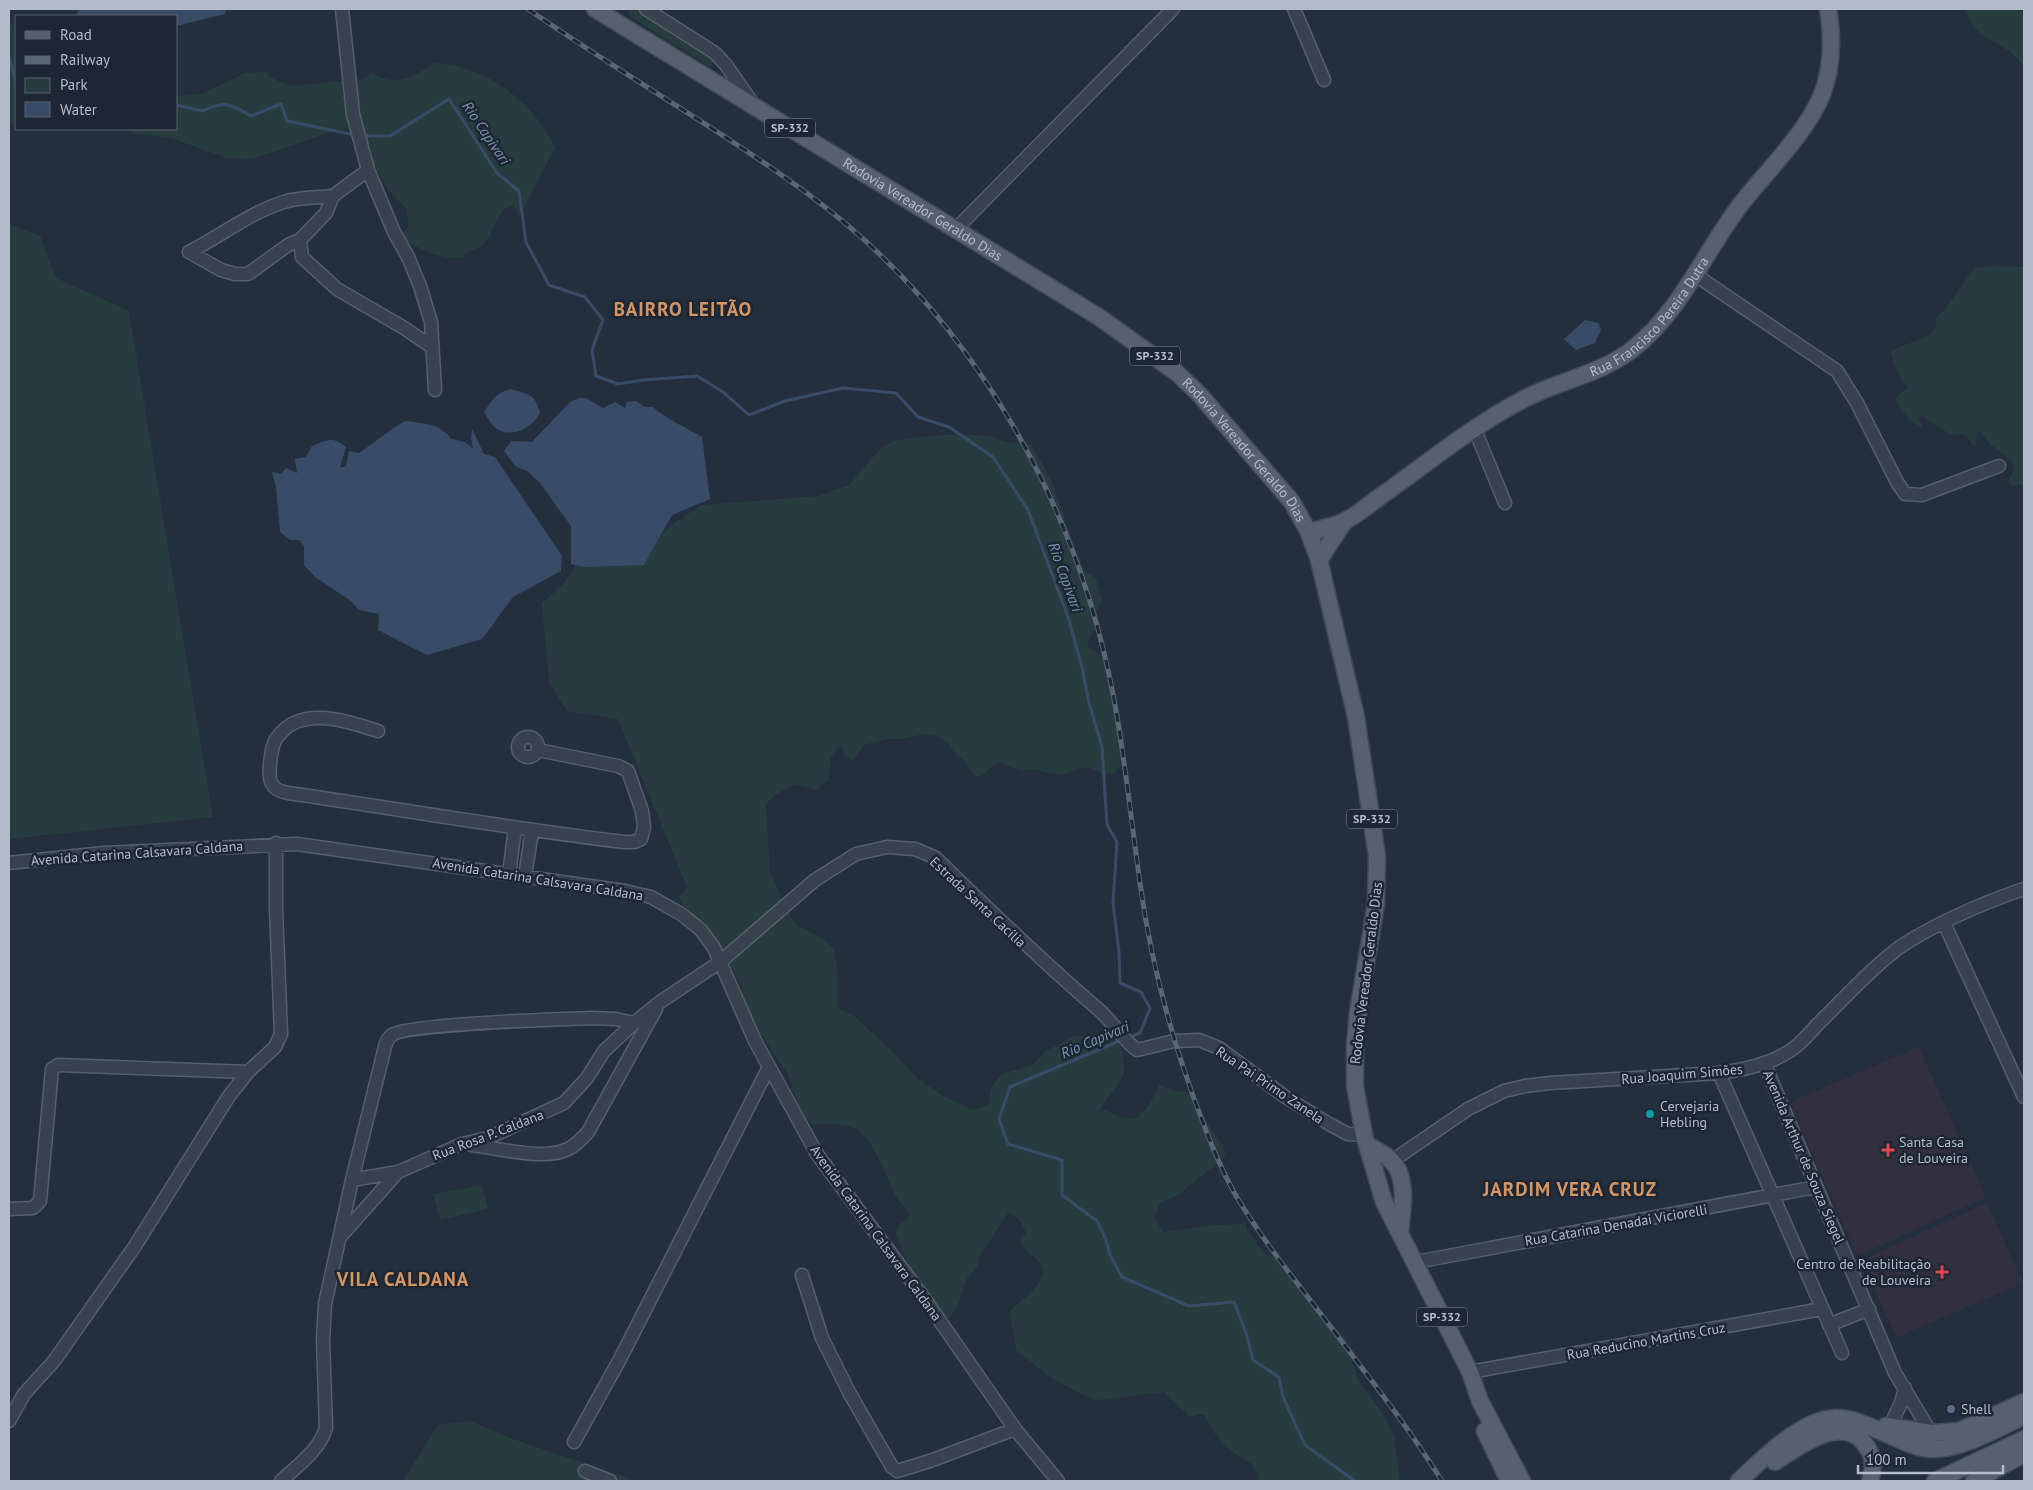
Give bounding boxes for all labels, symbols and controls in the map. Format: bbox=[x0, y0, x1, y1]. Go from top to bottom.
legend bbox=[15, 15, 178, 130]
text: Road bbox=[60, 25, 92, 44]
text: Railway bbox=[60, 50, 110, 69]
text: Park bbox=[60, 75, 88, 94]
water label: Rio Capivari bbox=[458, 97, 515, 169]
text: Water bbox=[60, 100, 97, 119]
road number: SP-332 bbox=[765, 119, 815, 138]
street label: Rodovia Vereador Geraldo Dias bbox=[840, 154, 1006, 265]
street label: Rua Francisco Pereira Dutra bbox=[1587, 254, 1713, 381]
district label: BAIRRO LEITÃO bbox=[614, 297, 752, 321]
road number: SP-332 bbox=[1130, 346, 1180, 366]
street label: Rodovia Vereador Geraldo Dias bbox=[1178, 374, 1310, 525]
water label: Rio Capivari bbox=[1044, 539, 1087, 615]
road number: SP-332 bbox=[1347, 810, 1397, 829]
street label: Avenida Catarina Calsavara Caldana bbox=[30, 837, 244, 869]
street label: Avenida Catarina Calsavara Caldana bbox=[431, 853, 645, 905]
street label: Estrada Santa Cacília bbox=[926, 853, 1030, 951]
street label: Rodovia Vereador Geraldo Dias bbox=[1346, 881, 1386, 1065]
water label: Rio Capivari bbox=[1058, 1016, 1133, 1062]
street label: Rua Pai Primo Zanela bbox=[1213, 1042, 1327, 1128]
street label: Rua Joaquim Simões bbox=[1620, 1060, 1744, 1088]
street label: Avenida Arthur de Souza Siegel bbox=[1759, 1067, 1849, 1247]
place label: Cervejaria Hebling bbox=[1660, 1097, 1719, 1131]
street label: Rua Rosa P. Caldana bbox=[430, 1105, 546, 1164]
marker: Cervejaria Hebling bbox=[1644, 1108, 1656, 1120]
place label: Santa Casa de Louveira bbox=[1899, 1133, 1968, 1167]
street label: Avenida Catarina Calsavara Caldana bbox=[806, 1142, 946, 1324]
marker: Santa Casa de Louveira bbox=[1881, 1143, 1895, 1157]
district label: JARDIM VERA CRUZ bbox=[1482, 1177, 1657, 1201]
street label: Rua Catarina Denadai Viciorelli bbox=[1523, 1200, 1709, 1250]
place label: Centro de Reabilitação de Louveira bbox=[1796, 1255, 1931, 1289]
marker: Centro de Reabilitação de Louveira bbox=[1935, 1265, 1949, 1279]
district label: VILA CALDANA bbox=[336, 1267, 469, 1291]
road number: SP-332 bbox=[1417, 1308, 1467, 1326]
street label: Rua Reducino Martins Cruz bbox=[1565, 1318, 1727, 1364]
place label: Shell bbox=[1961, 1400, 1991, 1418]
marker: Shell bbox=[1945, 1403, 1957, 1415]
scale bar bbox=[1858, 1442, 2003, 1474]
text: 100 m bbox=[1866, 1450, 1907, 1469]

